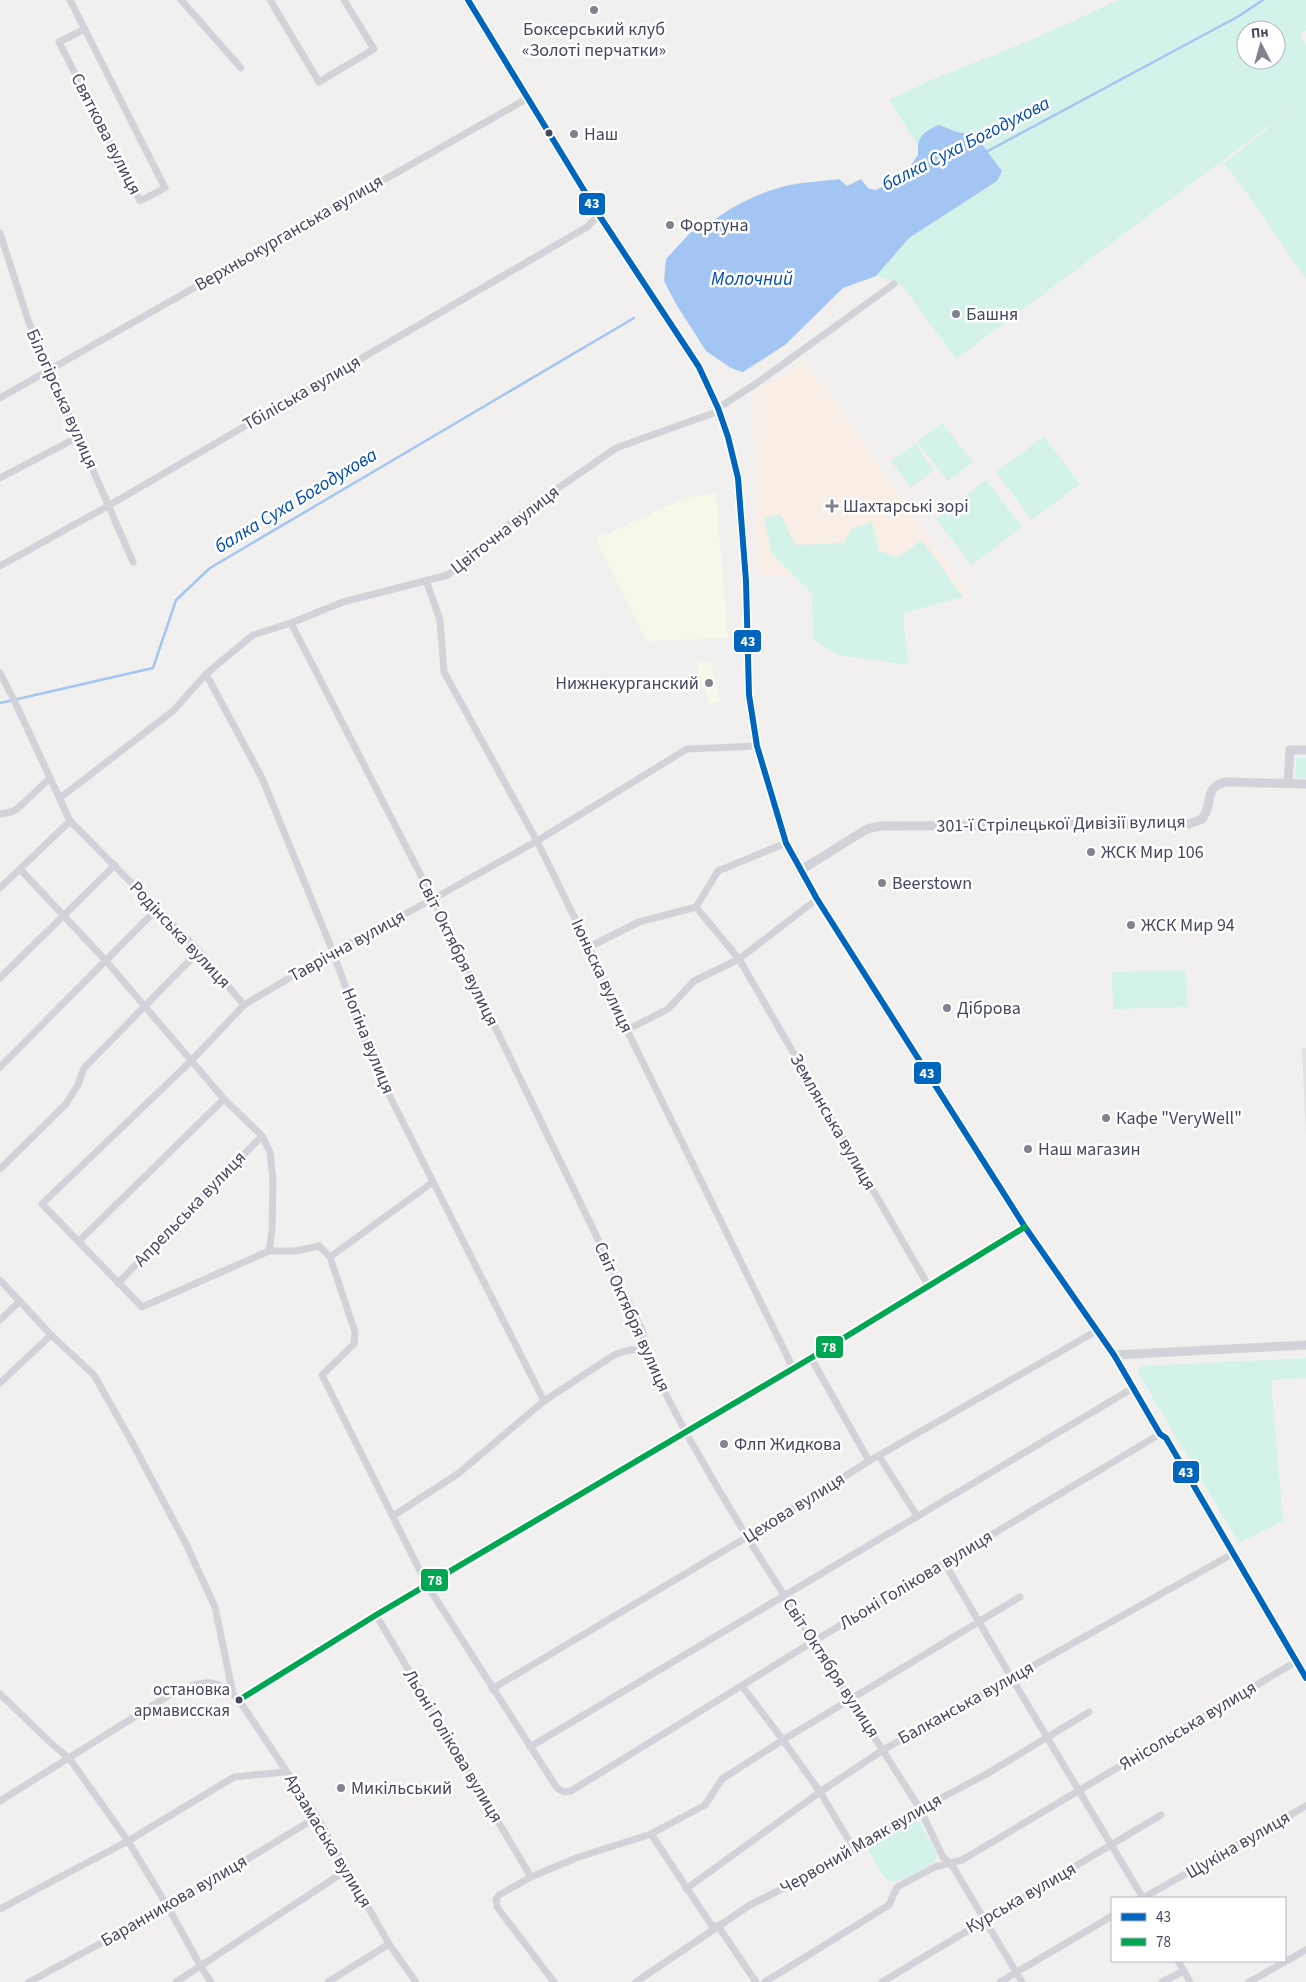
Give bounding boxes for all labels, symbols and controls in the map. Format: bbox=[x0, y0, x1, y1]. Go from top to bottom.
marker: Боксерський клуб «Золоті перчатки» bbox=[588, 4, 600, 16]
place label: Боксерський клуб «Золоті перчатки» bbox=[522, 17, 666, 63]
north arrow bbox=[1236, 20, 1286, 70]
text: Пн bbox=[1250, 22, 1269, 44]
street label: Святкова вулиця bbox=[65, 69, 147, 199]
water label: балка Суха Богодухова bbox=[877, 90, 1055, 198]
place label: Наш bbox=[584, 122, 618, 147]
unlabelled marker bbox=[544, 128, 554, 138]
marker: Наш bbox=[568, 128, 580, 140]
street label: Верхньокурганська вулиця bbox=[190, 169, 388, 297]
line badge: 43 bbox=[578, 192, 606, 216]
text: 43 bbox=[585, 194, 599, 214]
place label: Фортуна bbox=[680, 213, 748, 238]
marker: Фортуна bbox=[664, 219, 676, 231]
water label: Молочний bbox=[711, 266, 793, 293]
place label: Башня bbox=[966, 302, 1018, 327]
marker: Башня bbox=[950, 308, 962, 320]
street label: Білогірська вулиця bbox=[20, 325, 104, 473]
street label: Тбіліська вулиця bbox=[239, 349, 365, 437]
water label: балка Суха Богодухова bbox=[209, 442, 383, 560]
street label: Цвiточна вулиця bbox=[446, 480, 564, 580]
place label: Шахтарські зорі bbox=[843, 494, 969, 519]
marker: Шахтарські зорі bbox=[825, 499, 839, 513]
line badge: 43 bbox=[733, 629, 762, 653]
text: 43 bbox=[741, 632, 755, 652]
place label: Нижнекурганский bbox=[555, 671, 699, 696]
marker: Нижнекурганский bbox=[703, 677, 715, 689]
street label: 301-ї Стрілецької Дивізії вулиця bbox=[936, 809, 1186, 839]
place label: ЖСК Мир 106 bbox=[1101, 840, 1204, 865]
marker: ЖСК Мир 106 bbox=[1085, 846, 1097, 858]
place label: Beerstown bbox=[892, 871, 972, 896]
street label: Світ Октября вулиця bbox=[411, 874, 505, 1030]
street label: Родінська вулиця bbox=[124, 876, 236, 994]
marker: Beerstown bbox=[876, 877, 888, 889]
street label: Таврічна вулиця bbox=[284, 904, 410, 988]
place label: ЖСК Мир 94 bbox=[1141, 913, 1235, 938]
street label: Iюньска вулиця bbox=[565, 915, 639, 1037]
marker: ЖСК Мир 94 bbox=[1125, 919, 1137, 931]
street label: Ногіна вулиця bbox=[335, 984, 401, 1098]
place label: Діброва bbox=[957, 996, 1021, 1021]
marker: Діброва bbox=[941, 1002, 953, 1014]
street label: Землянська вулиця bbox=[784, 1049, 882, 1195]
line badge: 43 bbox=[913, 1061, 942, 1085]
text: 43 bbox=[920, 1064, 934, 1084]
place label: Кафе "VeryWell" bbox=[1116, 1106, 1242, 1131]
marker: Кафе "VeryWell" bbox=[1100, 1112, 1112, 1124]
place label: Наш магазин bbox=[1038, 1137, 1141, 1162]
marker: Наш магазин bbox=[1022, 1143, 1034, 1155]
street label: Апрельська вулиця bbox=[128, 1146, 252, 1272]
street label: Світ Октября вулиця bbox=[588, 1238, 676, 1396]
line badge: 78 bbox=[815, 1335, 844, 1359]
text: 78 bbox=[822, 1338, 836, 1358]
place label: Флп Жидкова bbox=[734, 1432, 841, 1457]
marker: Флп Жидкова bbox=[718, 1438, 730, 1450]
line badge: 43 bbox=[1172, 1460, 1200, 1484]
text: 43 bbox=[1179, 1463, 1193, 1483]
street label: Цехова вулиця bbox=[738, 1467, 850, 1549]
street label: Льоні Голікова вулиця bbox=[834, 1524, 998, 1636]
line badge: 78 bbox=[420, 1568, 449, 1592]
text: 78 bbox=[428, 1571, 442, 1591]
street label: Світ Октября вулиця bbox=[776, 1593, 886, 1743]
street label: Балканська вулиця bbox=[894, 1655, 1038, 1751]
street label: Льоні Голікова вулиця bbox=[397, 1664, 509, 1828]
street label: Янісольська вулиця bbox=[1115, 1675, 1261, 1777]
place label: остановка армависская bbox=[134, 1678, 230, 1723]
marker: остановка армависская bbox=[234, 1695, 244, 1705]
street label: Арзамаська вулиця bbox=[278, 1769, 378, 1913]
place label: Микільський bbox=[351, 1776, 452, 1801]
marker: Микільський bbox=[335, 1782, 347, 1794]
street label: Червоний Маяк вулиця bbox=[776, 1787, 946, 1901]
street label: Щукіна вулиця bbox=[1181, 1805, 1295, 1885]
street label: Баранникова вулиця bbox=[96, 1849, 252, 1953]
street label: Курська вулиця bbox=[961, 1856, 1081, 1940]
legend bbox=[1111, 1897, 1286, 1962]
text: 43 bbox=[1156, 1907, 1171, 1928]
text: 78 bbox=[1156, 1932, 1171, 1953]

